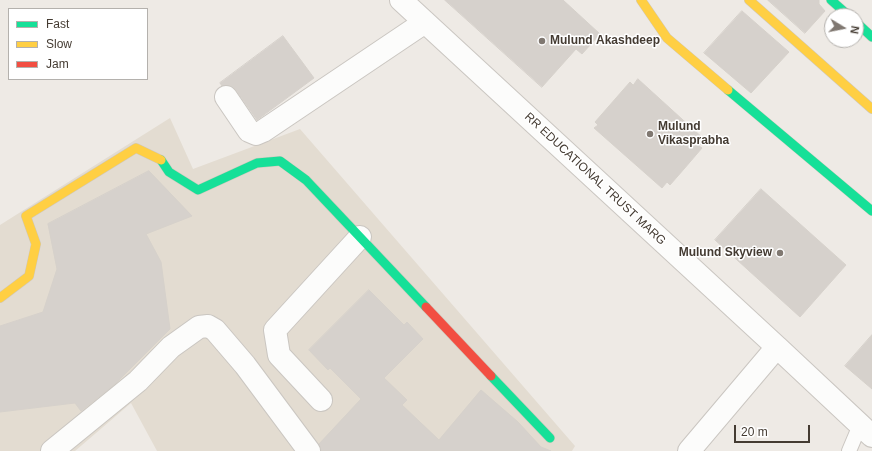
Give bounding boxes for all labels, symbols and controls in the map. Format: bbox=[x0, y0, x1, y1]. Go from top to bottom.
legend bbox=[8, 8, 148, 80]
north arrow bbox=[824, 8, 864, 48]
text: Fast bbox=[46, 17, 69, 31]
text: N bbox=[848, 25, 861, 35]
place label: Mulund Akashdeep bbox=[550, 34, 660, 48]
marker: Mulund Akashdeep bbox=[537, 36, 547, 46]
text: Slow bbox=[46, 37, 72, 51]
text: Jam bbox=[46, 57, 69, 71]
street label: RR EDUCATIONAL TRUST MARG bbox=[521, 110, 669, 248]
place label: Mulund Vikasprabha bbox=[658, 120, 729, 148]
marker: Mulund Vikasprabha bbox=[645, 129, 655, 139]
place label: Mulund Skyview bbox=[679, 246, 772, 260]
marker: Mulund Skyview bbox=[775, 248, 785, 258]
scale bar bbox=[736, 417, 812, 443]
text: 20 m bbox=[741, 425, 768, 439]

